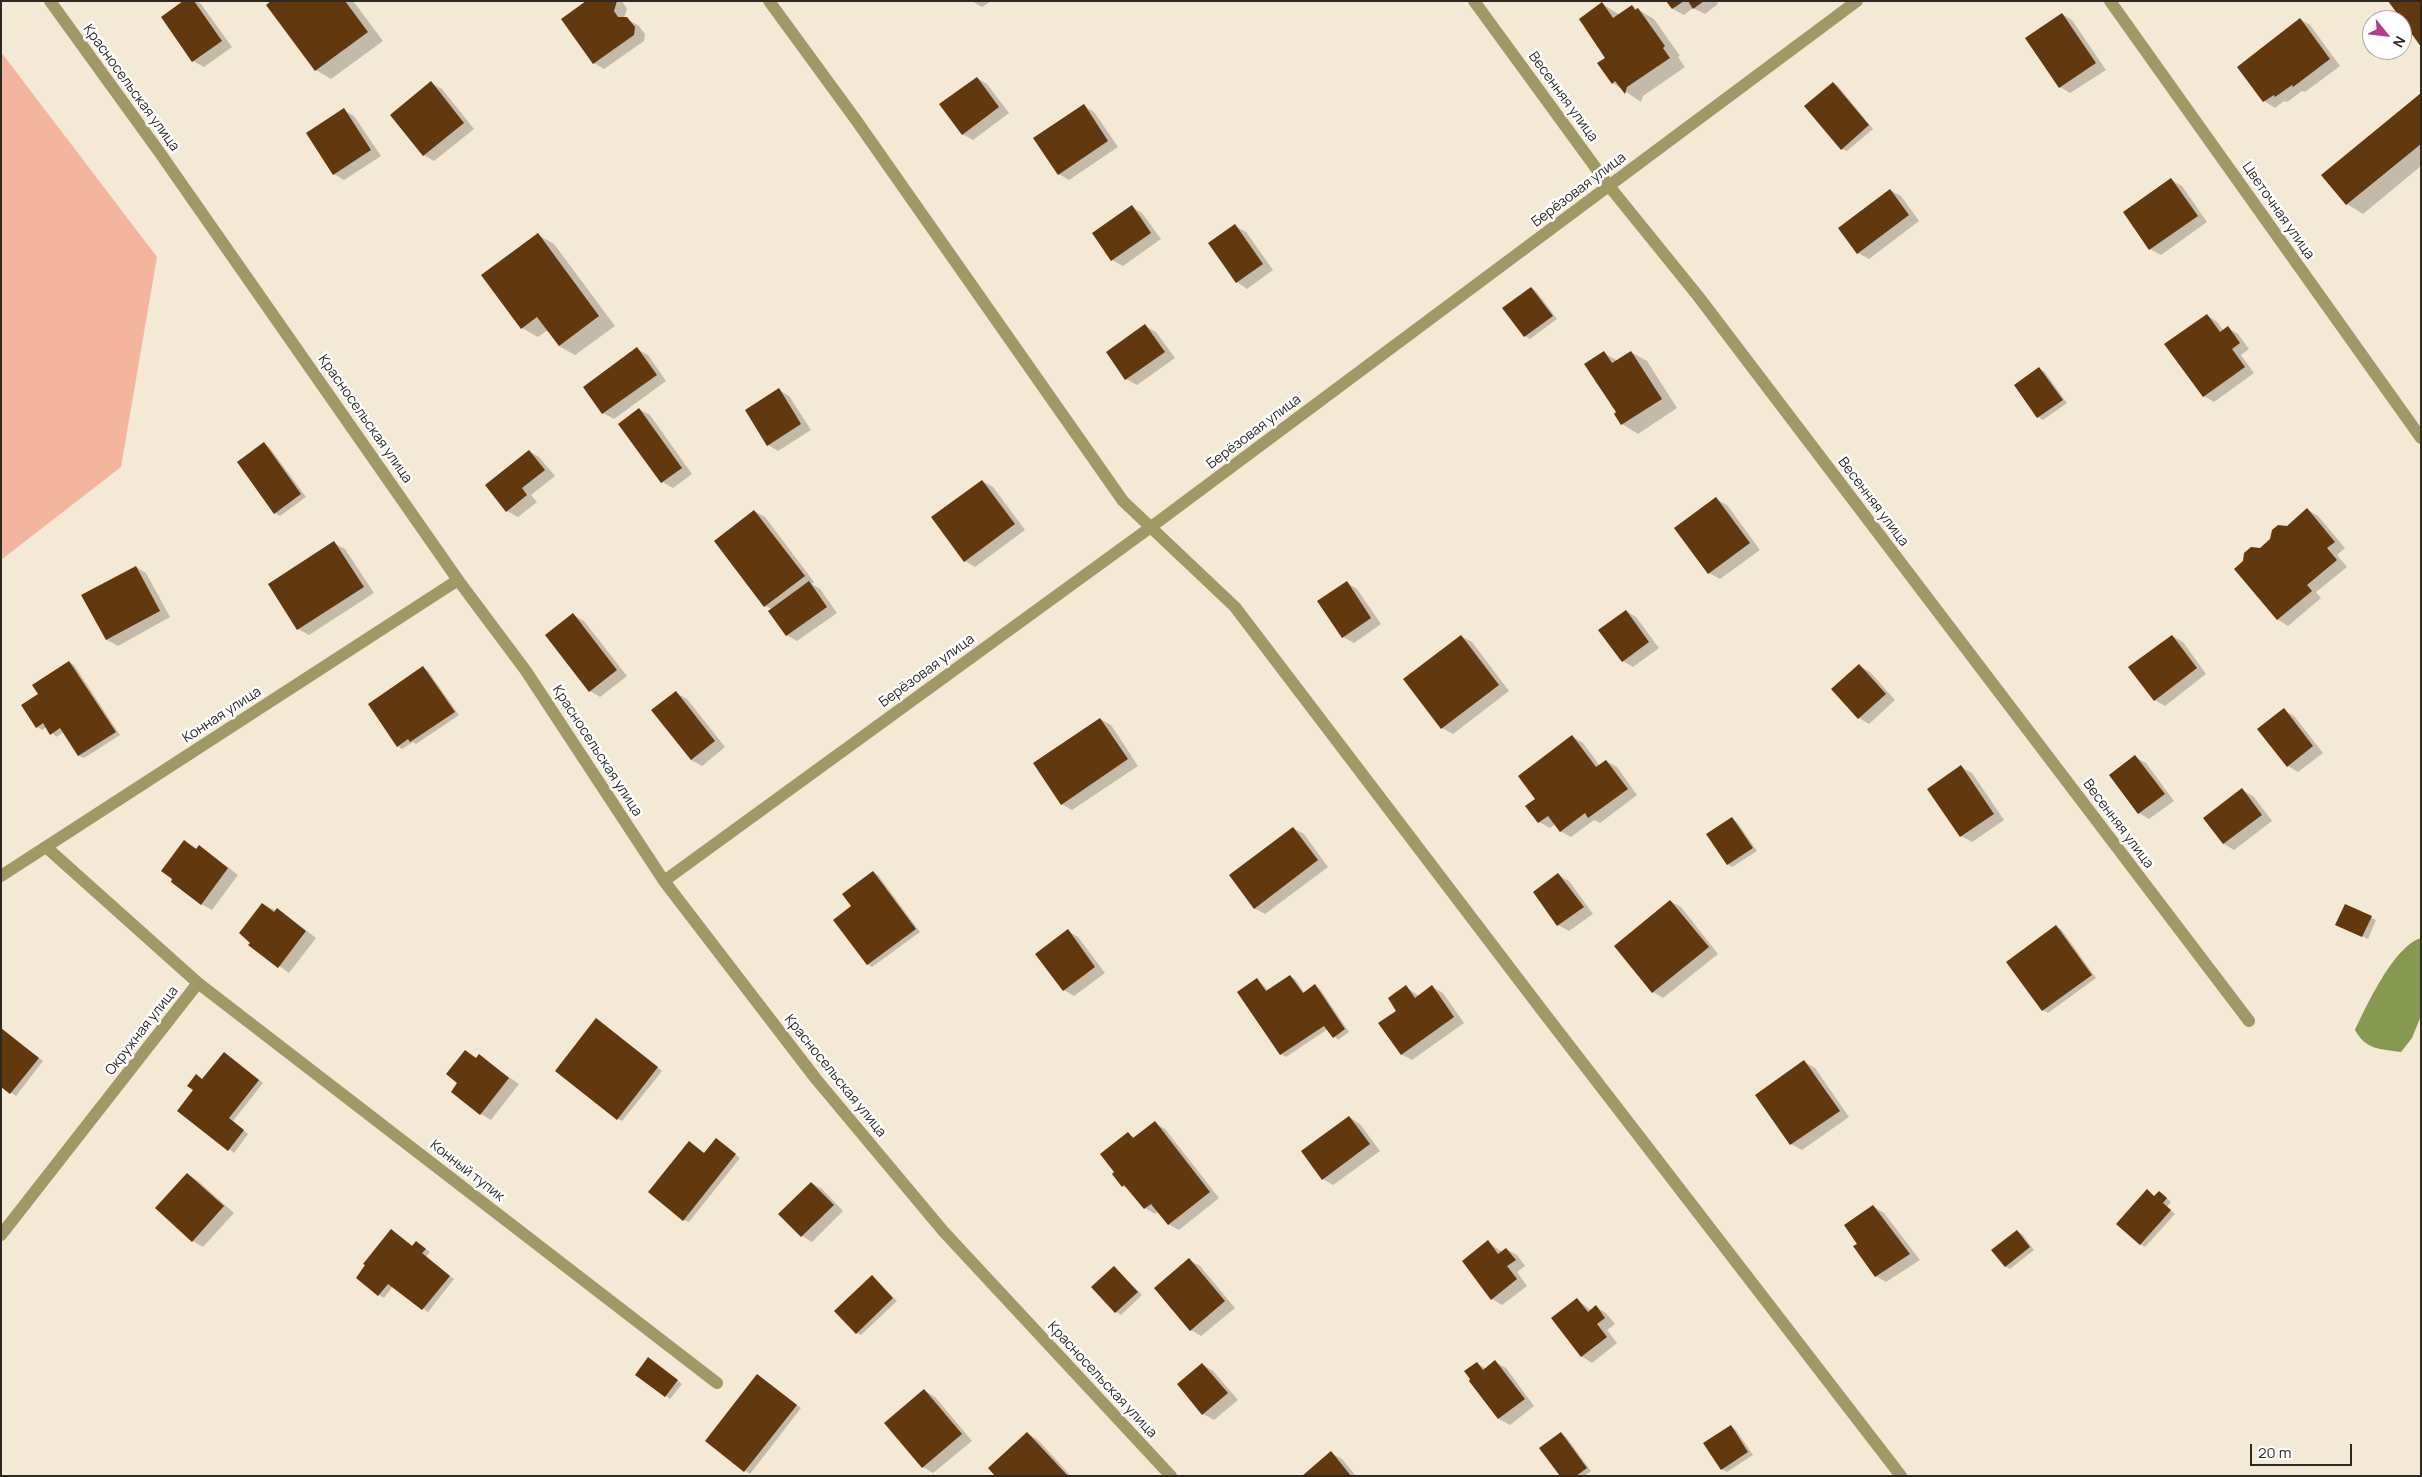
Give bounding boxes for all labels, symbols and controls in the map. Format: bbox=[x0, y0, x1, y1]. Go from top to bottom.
north arrow bbox=[2362, 10, 2412, 60]
street label: Красносельская улица bbox=[79, 21, 183, 155]
text: N bbox=[2389, 33, 2410, 51]
street label: Весенняя улица bbox=[1525, 49, 1601, 145]
street label: Берёзовая улица bbox=[1529, 149, 1629, 231]
street label: Цветочная улица bbox=[2238, 159, 2318, 263]
street label: Красносельская улица bbox=[314, 352, 416, 486]
street label: Берёзовая улица bbox=[1204, 391, 1304, 473]
street label: Весенняя улица bbox=[1834, 454, 1912, 550]
street label: Берёзовая улица bbox=[876, 631, 978, 711]
street label: Красносельская улица bbox=[548, 682, 646, 820]
street label: Конная улица bbox=[180, 683, 264, 747]
street label: Весенняя улица bbox=[2079, 776, 2157, 872]
street label: Окружная улица bbox=[102, 983, 182, 1079]
street label: Красносельская улица bbox=[780, 1011, 890, 1141]
street label: Конный тупик bbox=[426, 1137, 508, 1205]
street label: Красносельская улица bbox=[1044, 1318, 1160, 1442]
scale bar bbox=[2252, 1434, 2354, 1466]
text: 20 m bbox=[2258, 1442, 2291, 1463]

